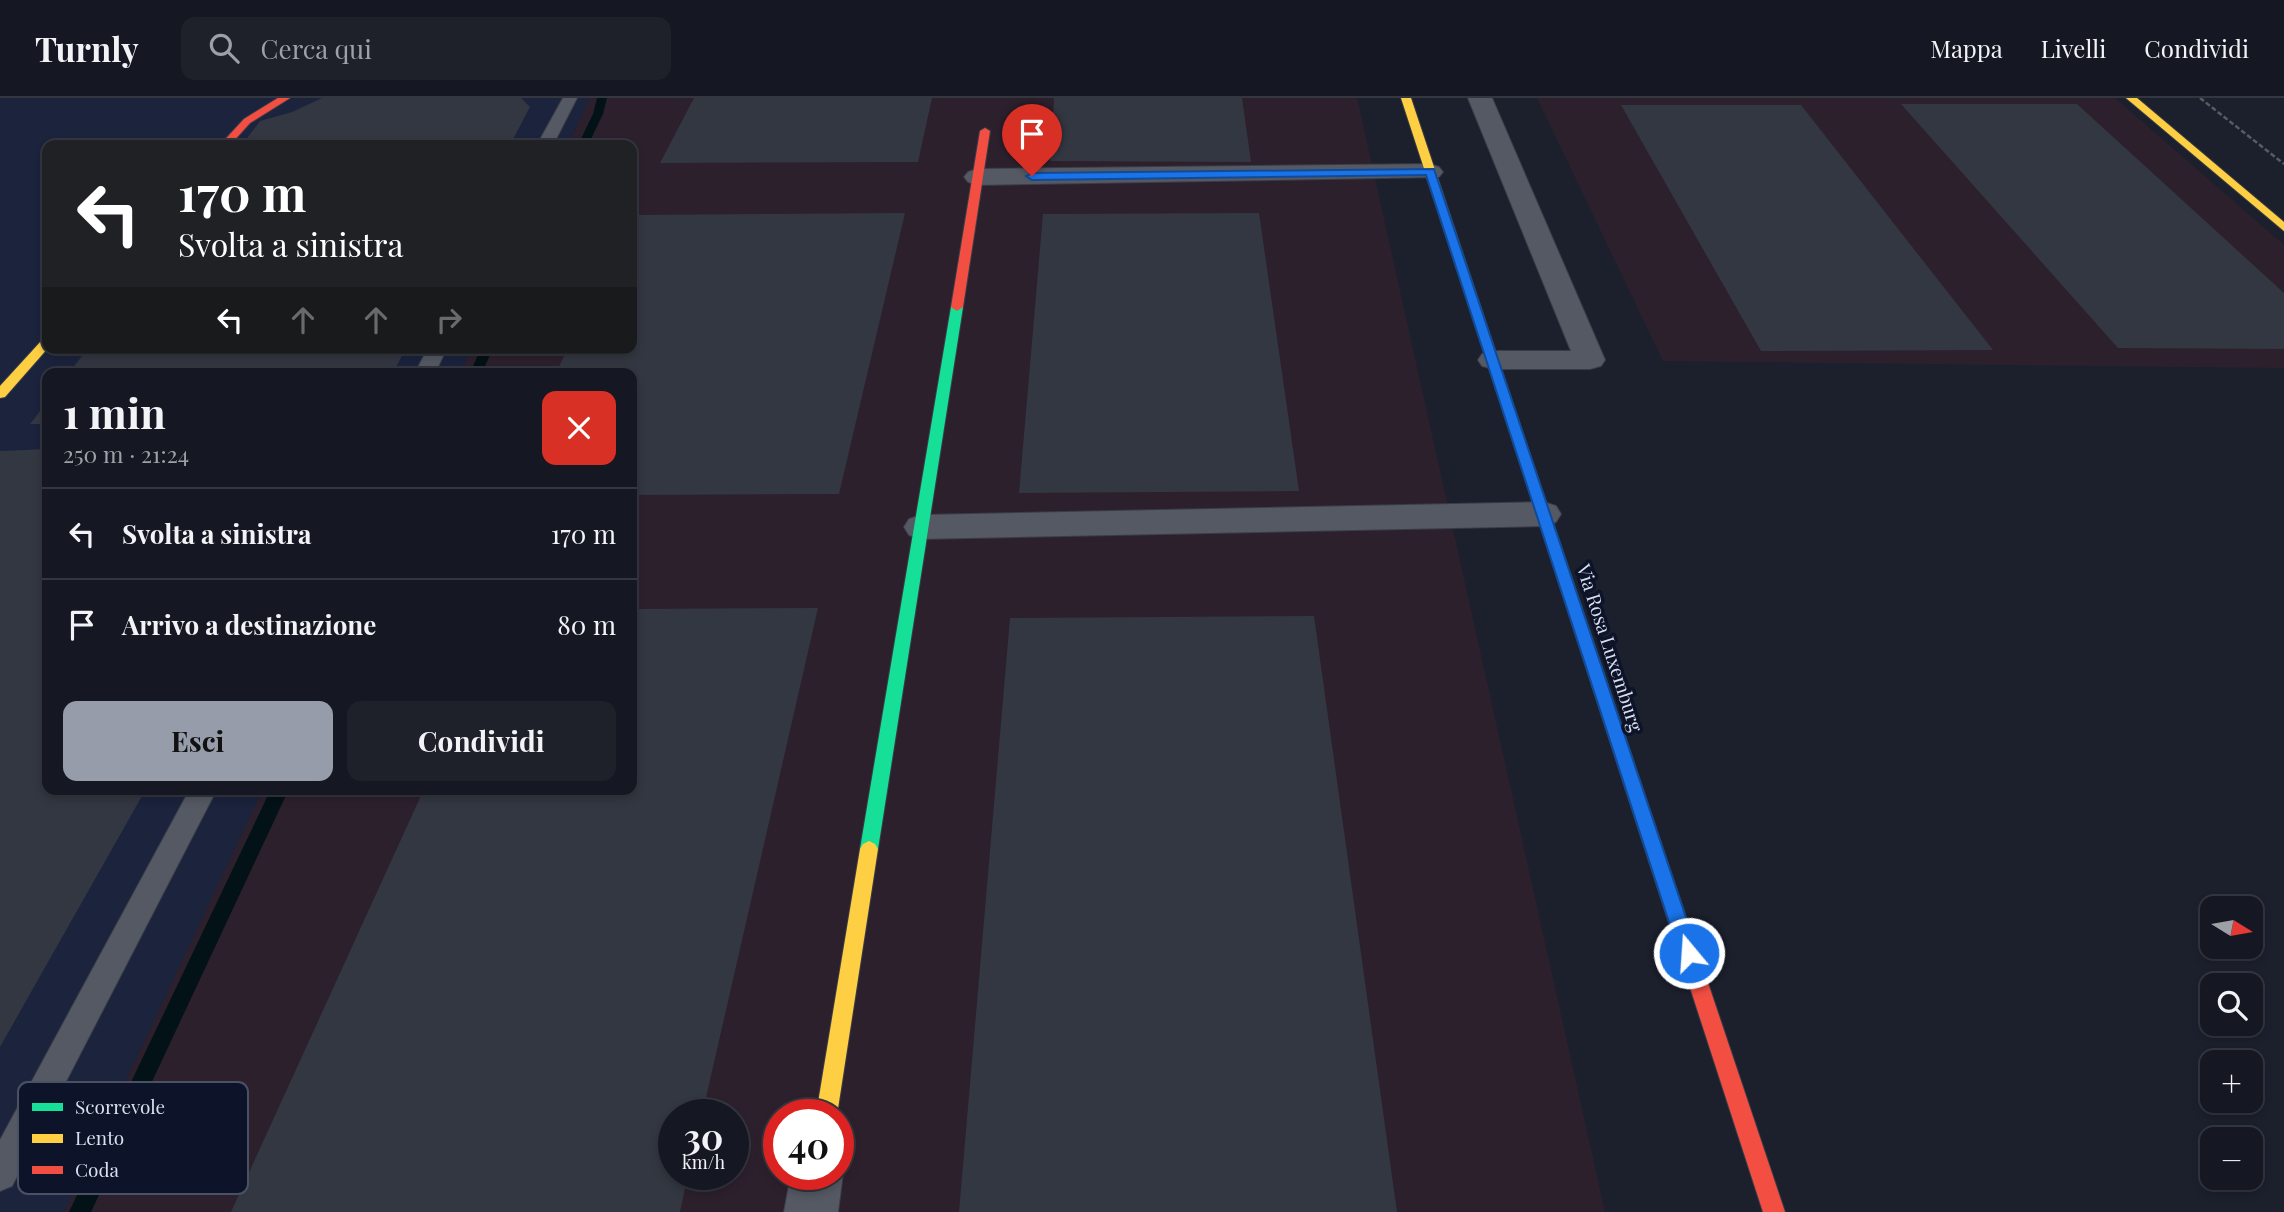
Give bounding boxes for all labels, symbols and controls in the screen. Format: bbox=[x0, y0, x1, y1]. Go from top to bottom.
search box bbox=[181, 17, 671, 80]
text: Turnly bbox=[35, 26, 139, 70]
icon: search bbox=[205, 29, 243, 67]
text: Cerca qui bbox=[261, 31, 372, 66]
text: Mappa bbox=[1930, 32, 2003, 64]
text: Livelli bbox=[2041, 32, 2106, 64]
text: Condividi bbox=[2144, 32, 2249, 64]
pin bbox=[1002, 104, 1062, 176]
icon: arrive bbox=[1013, 115, 1051, 153]
text: 170 m bbox=[178, 159, 306, 224]
icon: left bbox=[63, 168, 154, 259]
text: Svolta a sinistra bbox=[178, 222, 403, 265]
icon: left bbox=[211, 301, 249, 339]
icon: ahead bbox=[284, 301, 322, 339]
icon: ahead bbox=[357, 301, 395, 339]
icon: right bbox=[430, 301, 468, 339]
text: 1 min bbox=[63, 384, 166, 440]
button: close bbox=[542, 391, 616, 465]
text: 250 m · 21:24 bbox=[63, 438, 189, 469]
icon: left bbox=[63, 515, 101, 553]
text: Svolta a sinistra bbox=[122, 516, 311, 551]
text: 170 m bbox=[551, 516, 616, 551]
street label: Via Rosa Luxemburg bbox=[1571, 560, 1650, 735]
icon: arrive bbox=[63, 606, 101, 644]
text: Arrivo a destinazione bbox=[122, 607, 376, 642]
text: 80 m bbox=[557, 607, 616, 642]
button: Esci bbox=[63, 701, 333, 781]
button: Condividi bbox=[347, 701, 616, 781]
north arrow bbox=[2200, 896, 2263, 959]
map controls bbox=[2200, 896, 2263, 1190]
position arrow bbox=[1652, 916, 1726, 990]
button: search bbox=[2200, 973, 2263, 1036]
button: + bbox=[2200, 1050, 2263, 1113]
legend bbox=[18, 1082, 248, 1194]
text: Scorrevole bbox=[75, 1093, 165, 1119]
speed limit sign: 40 bbox=[763, 1099, 854, 1190]
text: 30 bbox=[684, 1112, 723, 1159]
text: Lento bbox=[75, 1124, 124, 1150]
button: − bbox=[2200, 1127, 2263, 1190]
text: km/h bbox=[682, 1150, 725, 1174]
text: Coda bbox=[75, 1156, 120, 1182]

